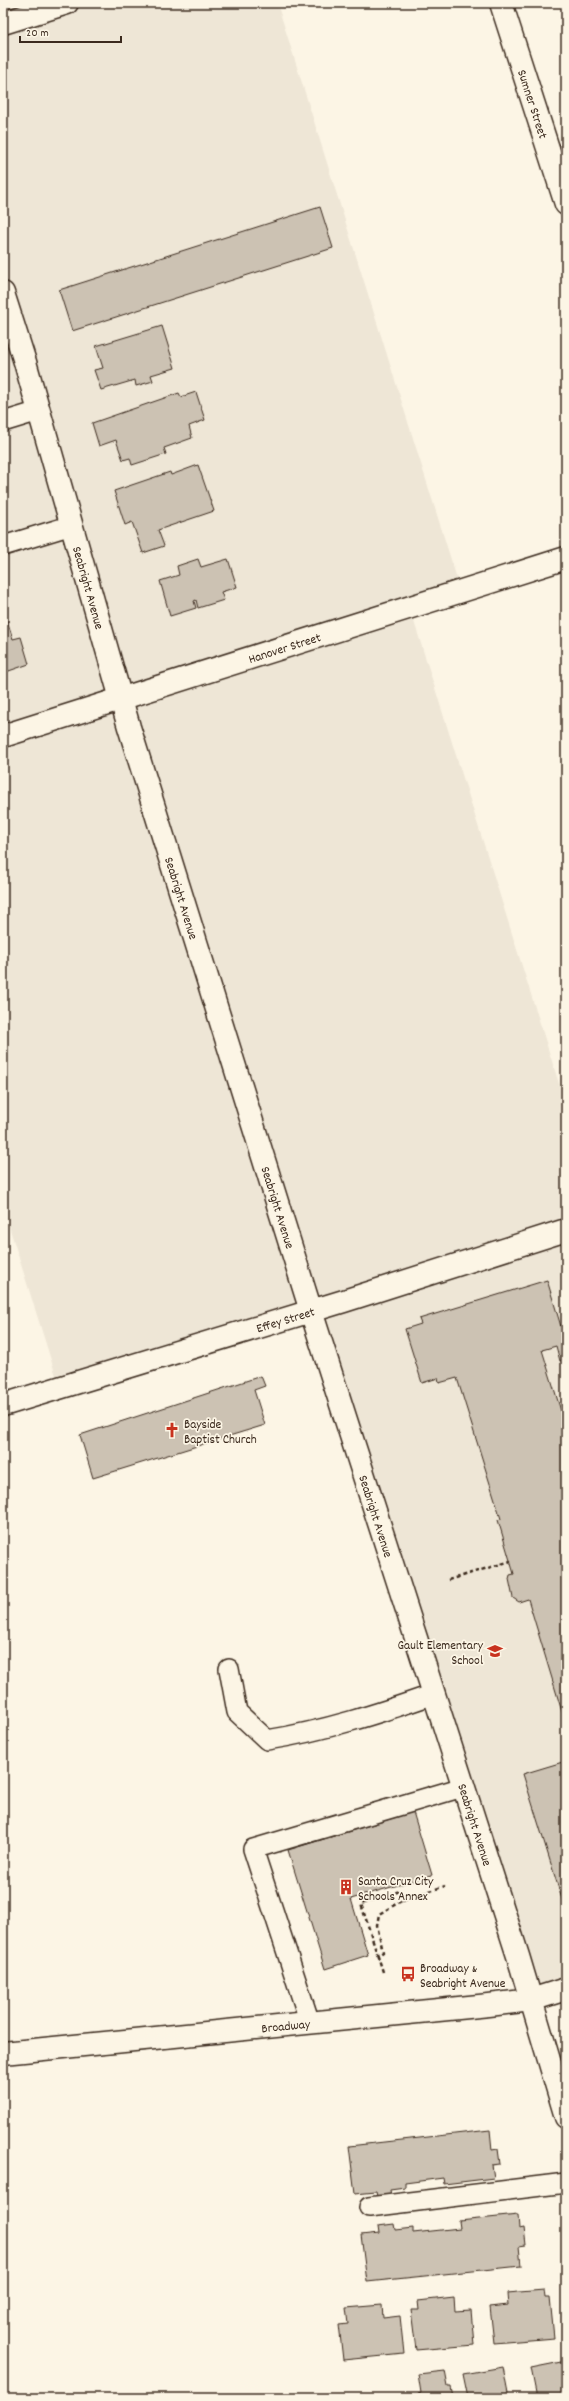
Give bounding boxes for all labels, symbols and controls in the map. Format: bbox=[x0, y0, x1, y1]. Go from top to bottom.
scale bar bbox=[20, 18, 121, 44]
text: 20 m bbox=[26, 25, 49, 42]
street label: Sumner Street bbox=[511, 68, 551, 142]
street label: Seabright Avenue bbox=[66, 545, 108, 632]
street label: Hanover Street bbox=[246, 629, 324, 670]
street label: Seabright Avenue bbox=[158, 855, 202, 943]
street label: Seabright Avenue bbox=[254, 1164, 298, 1252]
street label: Effey Street bbox=[254, 1303, 318, 1339]
place label: Bayside Baptist Church bbox=[184, 1416, 257, 1450]
church icon: Bayside Baptist Church bbox=[163, 1421, 181, 1439]
street label: Seabright Avenue bbox=[352, 1473, 397, 1561]
place label: Gault Elementary School bbox=[398, 1637, 484, 1671]
school or university icon: Gault Elementary School bbox=[486, 1642, 504, 1660]
street label: Seabright Avenue bbox=[451, 1782, 496, 1869]
place label: Santa Cruz City Schools Annex bbox=[358, 1873, 434, 1907]
building icon: Santa Cruz City Schools Annex bbox=[337, 1878, 355, 1896]
place label: Broadway & Seabright Avenue bbox=[420, 1960, 506, 1994]
bus stop icon: Broadway & Seabright Avenue bbox=[399, 1965, 417, 1983]
street label: Broadway bbox=[261, 2016, 312, 2039]

